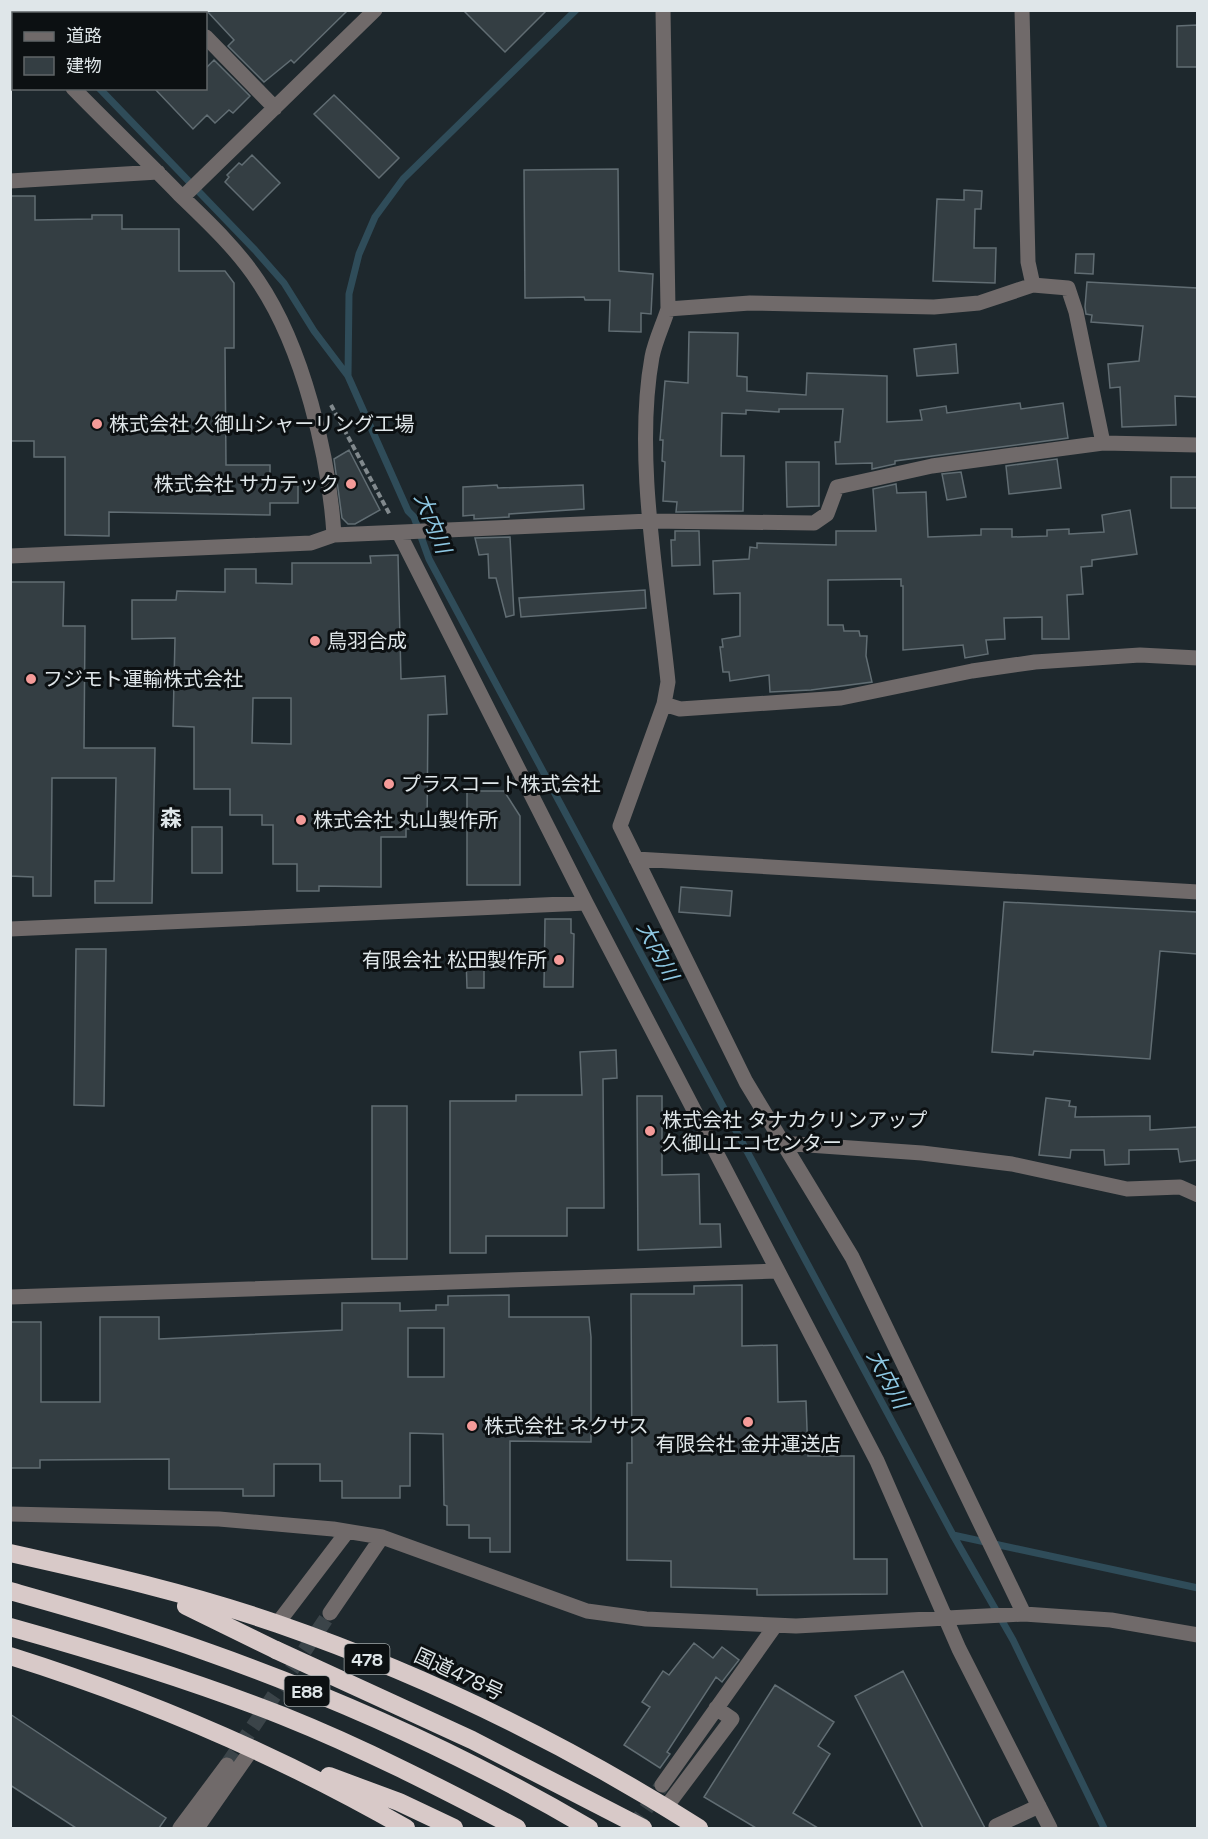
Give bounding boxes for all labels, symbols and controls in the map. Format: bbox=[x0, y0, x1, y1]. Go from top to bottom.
legend bbox=[12, 12, 207, 90]
text: 道路 bbox=[66, 24, 102, 47]
text: 建物 bbox=[66, 54, 102, 77]
place label: 株式会社 久御山シャーリング工場 bbox=[109, 411, 414, 437]
marker: 株式会社 久御山シャーリング工場 bbox=[90, 417, 104, 431]
place label: 株式会社 サカテック bbox=[154, 471, 339, 497]
marker: 株式会社 サカテック bbox=[344, 477, 358, 491]
water label: 大内川 bbox=[409, 489, 458, 559]
place label: 鳥羽合成 bbox=[327, 628, 407, 654]
marker: 鳥羽合成 bbox=[308, 634, 322, 648]
place label: フジモト運輸株式会社 bbox=[43, 666, 243, 692]
marker: フジモト運輸株式会社 bbox=[24, 672, 38, 686]
place label: プラスコート株式会社 bbox=[401, 771, 601, 797]
marker: プラスコート株式会社 bbox=[382, 777, 396, 791]
district label: 森 bbox=[160, 804, 182, 832]
place label: 株式会社 丸山製作所 bbox=[313, 807, 498, 833]
marker: 株式会社 丸山製作所 bbox=[294, 813, 308, 827]
water label: 大内川 bbox=[631, 917, 686, 987]
place label: 有限会社 松田製作所 bbox=[362, 947, 547, 973]
marker: 有限会社 松田製作所 bbox=[552, 953, 566, 967]
place label: 株式会社 タナカクリンアップ 久御山エコセンター bbox=[662, 1107, 927, 1156]
marker: 株式会社 タナカクリンアップ 久御山エコセンター bbox=[643, 1124, 657, 1138]
water label: 大内川 bbox=[861, 1345, 916, 1415]
place label: 株式会社 ネクサス bbox=[484, 1413, 649, 1439]
marker: 有限会社 金井運送店 bbox=[741, 1415, 755, 1429]
marker: 株式会社 ネクサス bbox=[465, 1419, 479, 1433]
place label: 有限会社 金井運送店 bbox=[655, 1431, 841, 1457]
street label: 国道478号 bbox=[410, 1642, 508, 1706]
road number: 478 bbox=[344, 1644, 389, 1674]
road number: E88 bbox=[284, 1676, 330, 1706]

